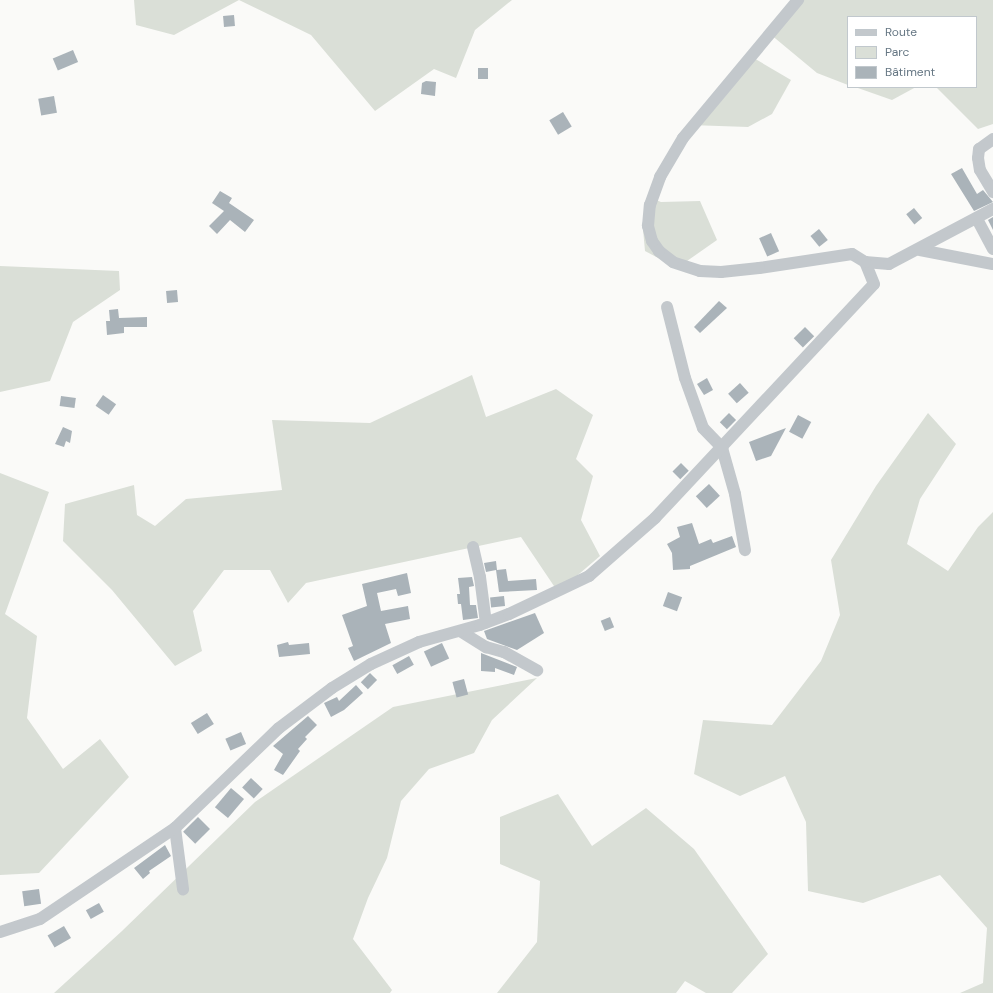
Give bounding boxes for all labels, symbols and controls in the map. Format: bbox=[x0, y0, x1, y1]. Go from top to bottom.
legend bbox=[847, 16, 977, 88]
text: Route bbox=[885, 24, 917, 40]
text: Parc bbox=[885, 44, 909, 60]
text: Bâtiment bbox=[885, 64, 935, 80]

